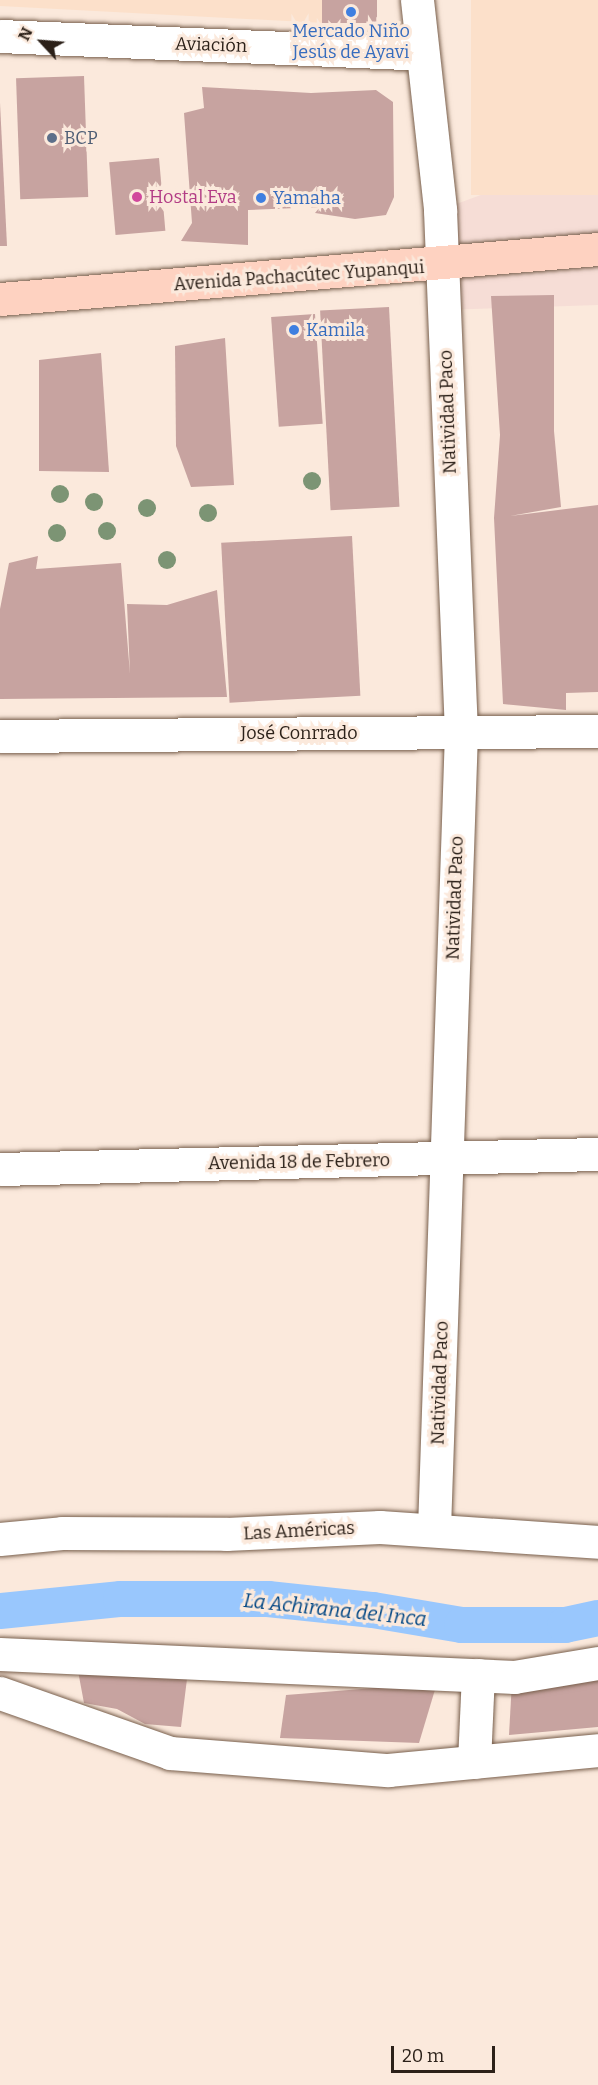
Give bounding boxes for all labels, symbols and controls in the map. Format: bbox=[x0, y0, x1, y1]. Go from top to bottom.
marker: Mercado Niño Jesús de Ayavi bbox=[344, 5, 358, 19]
north arrow bbox=[12, 12, 72, 72]
place label: Mercado Niño Jesús de Ayavi bbox=[292, 21, 410, 63]
text: N bbox=[14, 24, 37, 44]
street label: Aviación bbox=[174, 33, 248, 57]
place label: BCP bbox=[64, 127, 98, 149]
marker: BCP bbox=[45, 131, 59, 145]
place label: Hostal Eva bbox=[149, 186, 237, 208]
place label: Yamaha bbox=[273, 187, 341, 209]
marker: Hostal Eva bbox=[130, 190, 144, 204]
marker: Yamaha bbox=[254, 191, 268, 205]
street label: Avenida Pachacútec Yupanqui bbox=[173, 256, 425, 296]
place label: Kamila bbox=[306, 319, 365, 341]
marker: Kamila bbox=[287, 323, 301, 337]
street label: Natividad Paco bbox=[435, 350, 461, 474]
street label: José Conrrado bbox=[241, 722, 357, 744]
street label: Natividad Paco bbox=[442, 836, 468, 960]
street label: Avenida 18 de Febrero bbox=[208, 1150, 390, 1174]
street label: Natividad Paco bbox=[427, 1321, 453, 1445]
street label: Las Américas bbox=[243, 1517, 355, 1545]
water label: La Achirana del Inca bbox=[242, 1588, 428, 1632]
scale bar bbox=[394, 2034, 498, 2072]
text: 20 m bbox=[402, 2045, 444, 2067]

